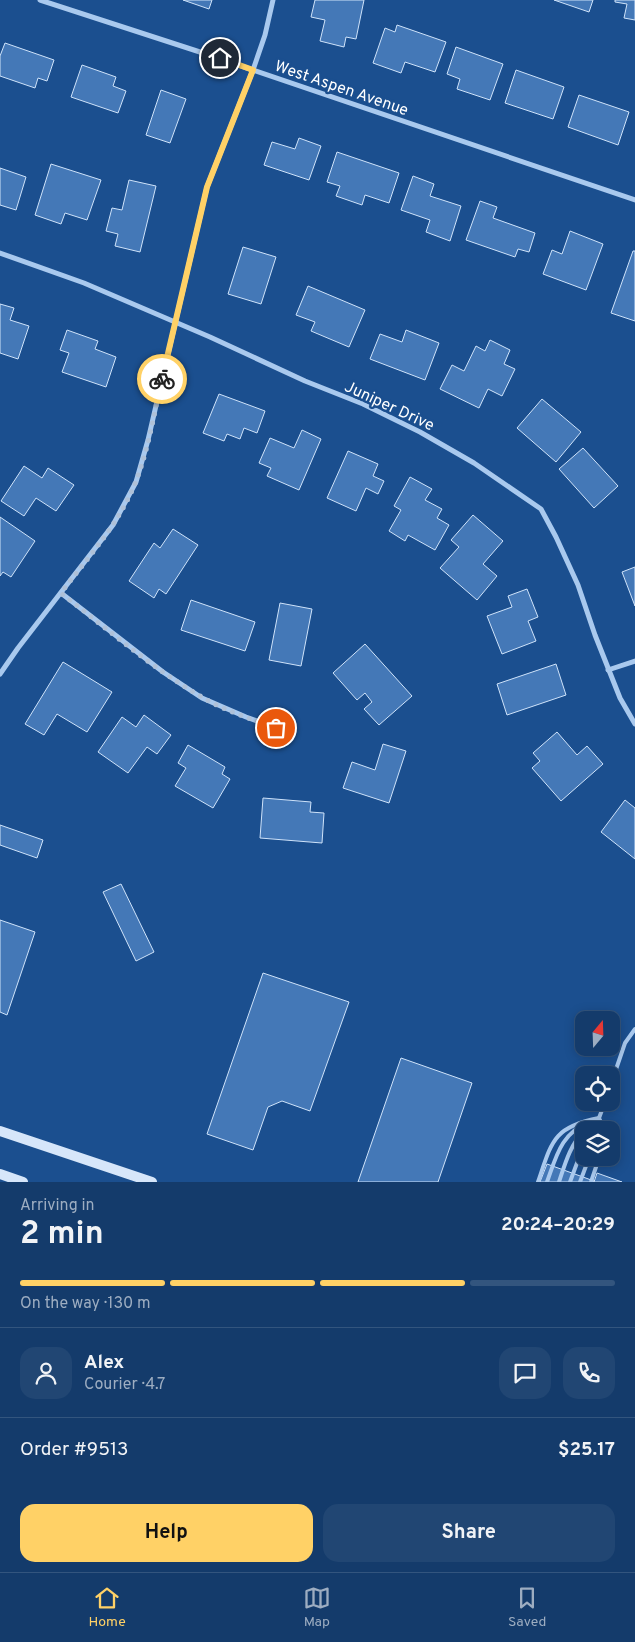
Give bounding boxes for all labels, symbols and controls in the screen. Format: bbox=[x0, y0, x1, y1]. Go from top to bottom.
pin bbox=[199, 37, 241, 79]
icon: home bbox=[206, 44, 234, 72]
street label: West Aspen Avenue bbox=[272, 57, 411, 121]
courier bbox=[137, 354, 187, 404]
icon: bike bbox=[148, 365, 176, 393]
street label: Juniper Drive bbox=[341, 377, 437, 436]
pin bbox=[255, 707, 297, 749]
icon: bag bbox=[262, 714, 290, 742]
north arrow bbox=[575, 1011, 620, 1056]
map controls bbox=[575, 1011, 620, 1166]
button: locate bbox=[575, 1066, 620, 1111]
button: layers bbox=[575, 1121, 620, 1166]
text: Arriving in bbox=[20, 1196, 95, 1216]
text: 20:24–20:29 bbox=[501, 1213, 615, 1237]
text: 2 min bbox=[20, 1215, 104, 1255]
text: On the way · 130 m bbox=[20, 1294, 151, 1314]
button: person bbox=[20, 1347, 72, 1399]
button: chat bbox=[499, 1347, 551, 1399]
button: phone bbox=[563, 1347, 615, 1399]
text: Alex bbox=[84, 1351, 124, 1375]
text: Courier · 4.7 bbox=[84, 1375, 165, 1395]
text: Order #9513 bbox=[20, 1438, 128, 1462]
text: $25.17 bbox=[558, 1438, 615, 1462]
button: Help bbox=[20, 1504, 313, 1562]
button: Share bbox=[323, 1504, 615, 1562]
tab: Home bbox=[89, 1584, 126, 1631]
tab: Map bbox=[303, 1584, 331, 1631]
tab: Saved bbox=[508, 1584, 546, 1631]

